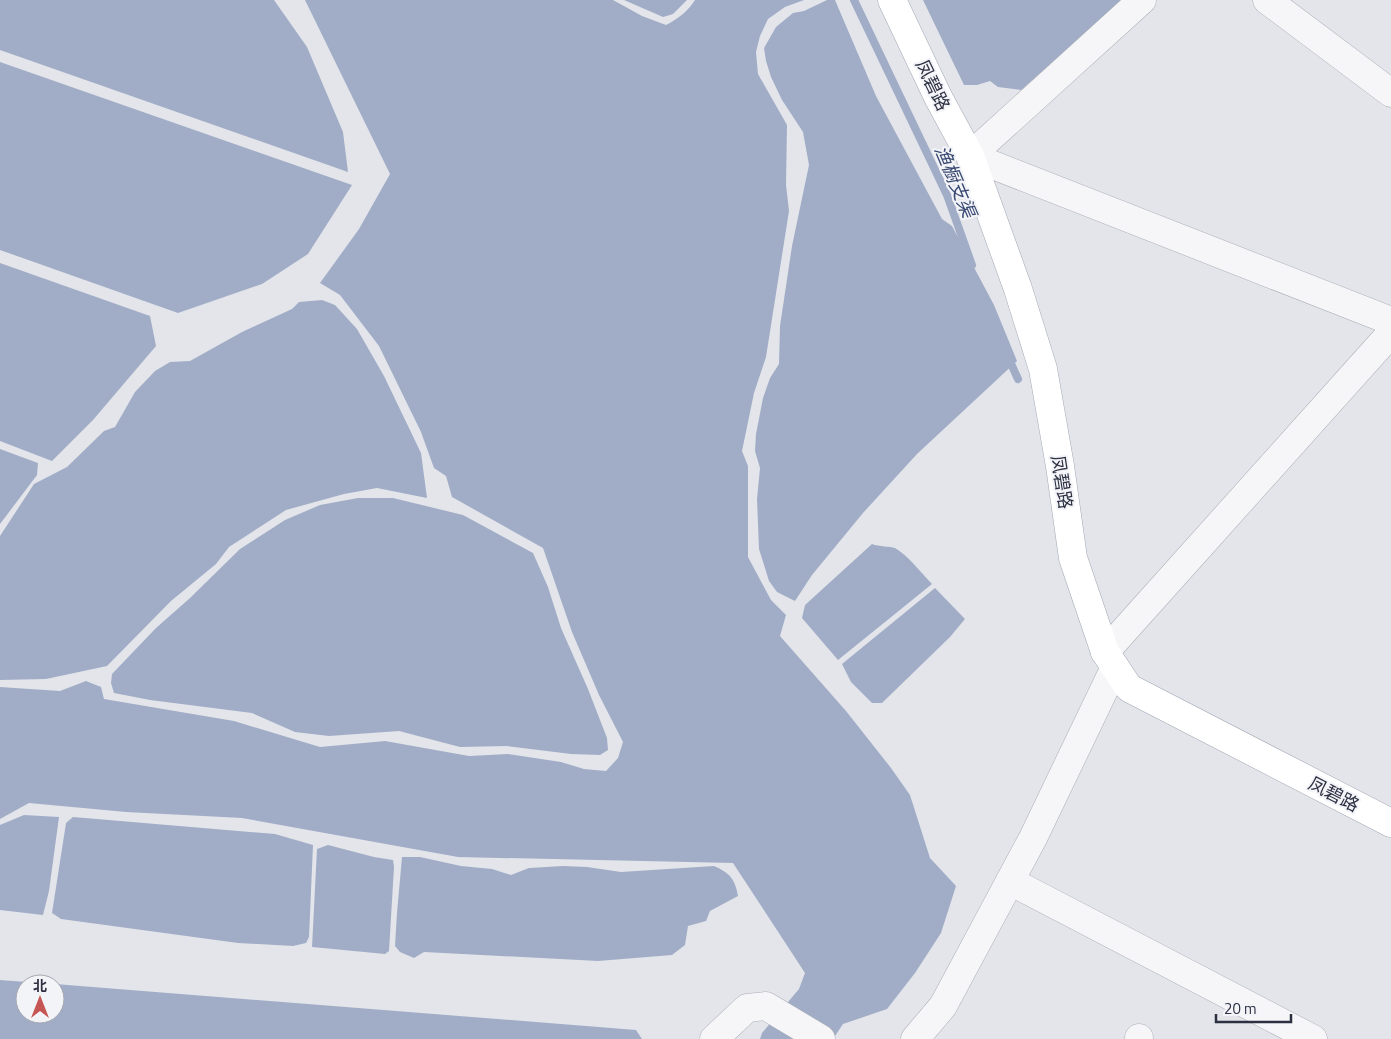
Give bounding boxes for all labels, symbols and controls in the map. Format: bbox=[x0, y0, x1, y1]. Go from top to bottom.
street label: 凤碧路 bbox=[909, 55, 957, 115]
water label: 渔橱支渠 bbox=[928, 140, 985, 224]
street label: 凤碧路 bbox=[1044, 453, 1080, 511]
street label: 凤碧路 bbox=[1304, 770, 1364, 818]
north arrow bbox=[15, 974, 65, 1024]
text: 北 bbox=[33, 975, 47, 996]
scale bar bbox=[1216, 992, 1291, 1024]
text: 20 m bbox=[1224, 997, 1257, 1020]

